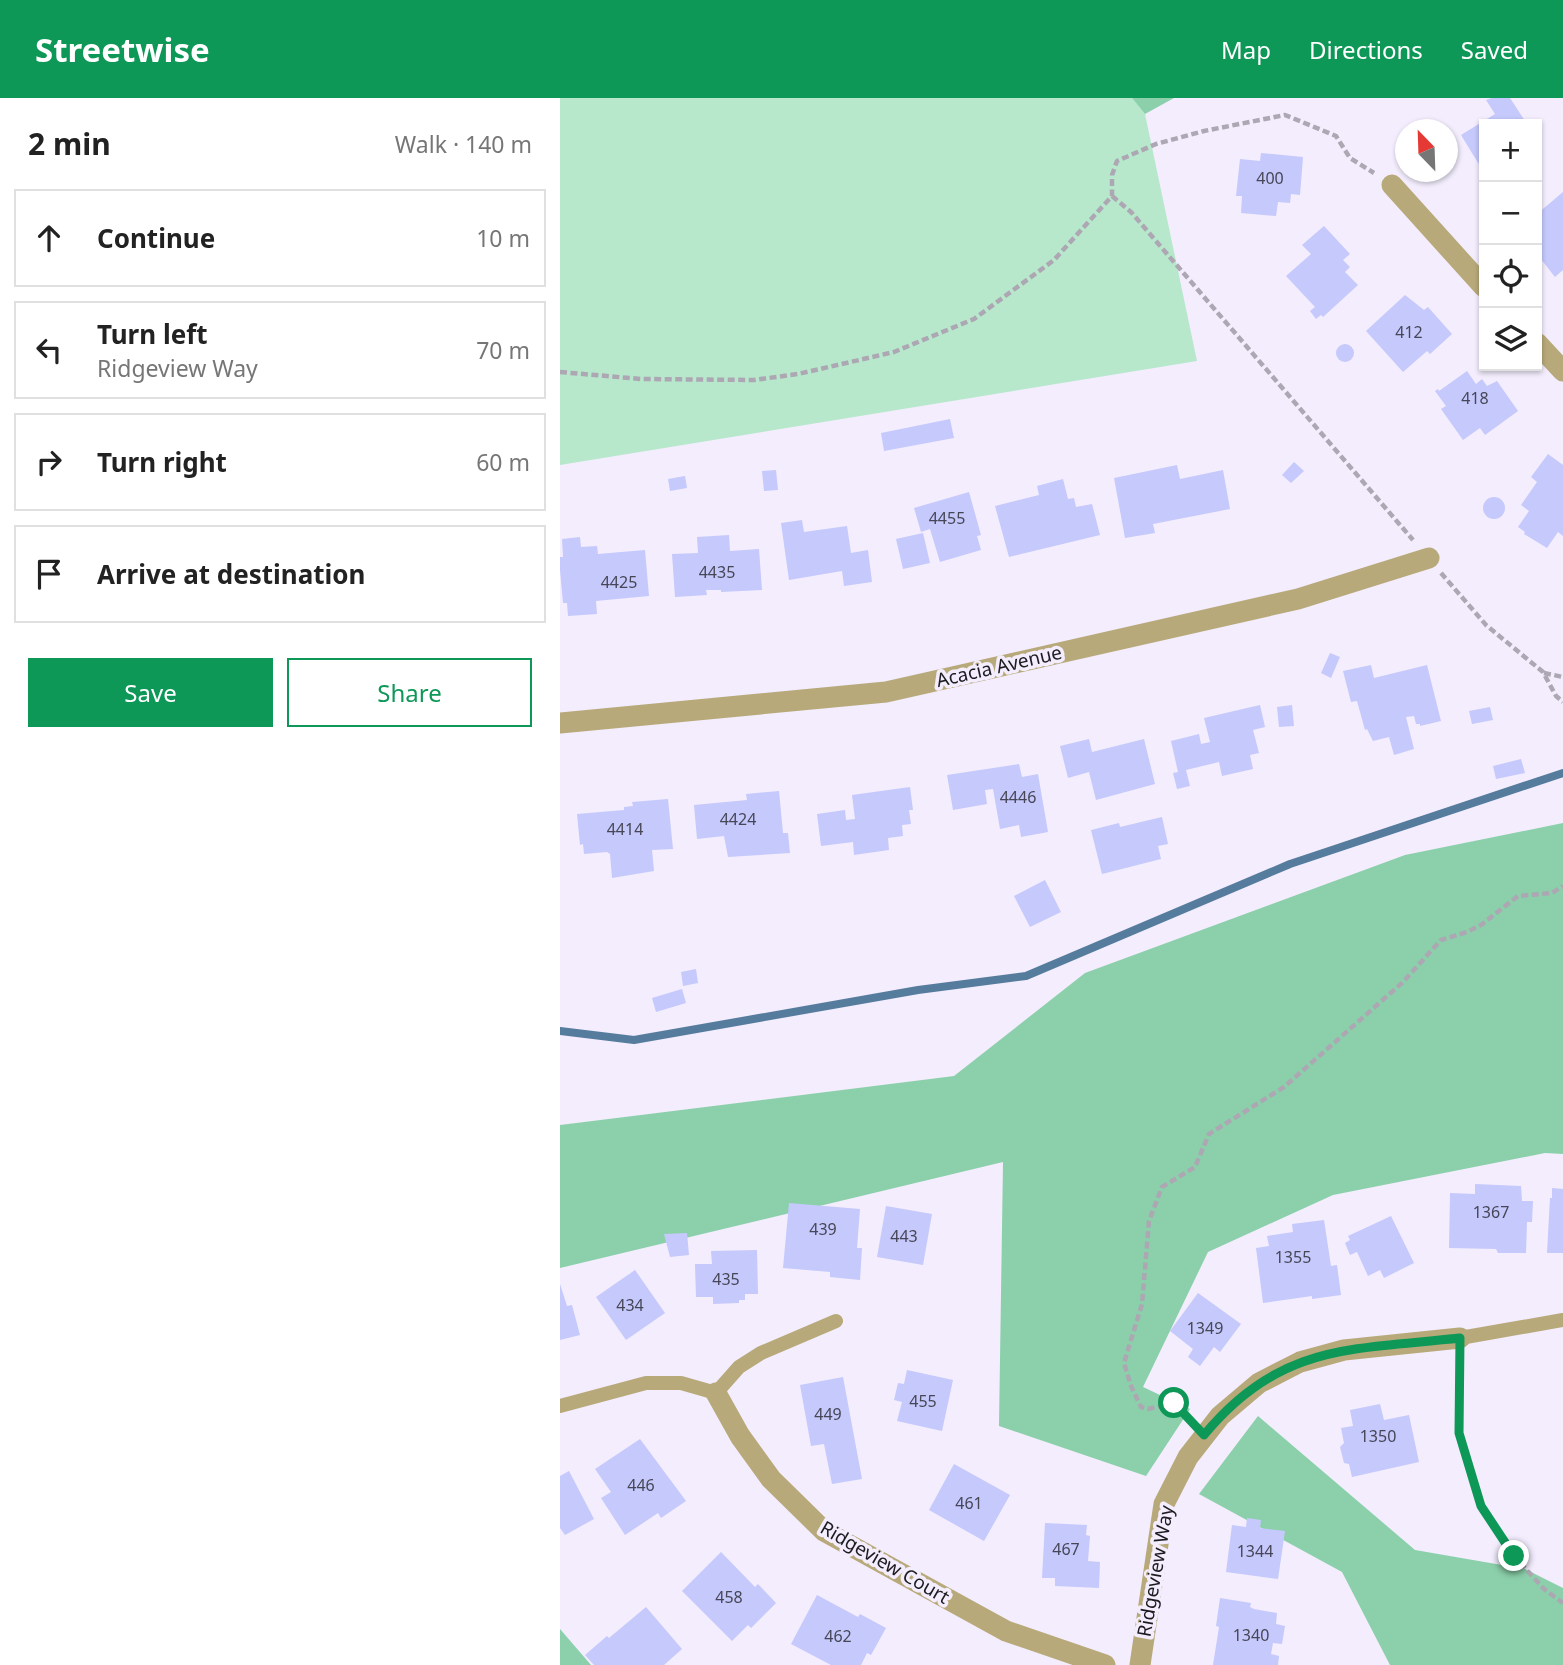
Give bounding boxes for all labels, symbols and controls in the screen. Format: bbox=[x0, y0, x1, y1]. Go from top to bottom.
text: Streetwise bbox=[35, 27, 210, 72]
text: Map bbox=[1221, 33, 1271, 66]
text: Directions bbox=[1309, 33, 1423, 66]
text: Saved bbox=[1461, 33, 1528, 66]
north arrow bbox=[1395, 119, 1458, 182]
map controls bbox=[1479, 119, 1542, 371]
button: + bbox=[1479, 119, 1542, 182]
text: 2 min bbox=[28, 123, 111, 164]
text: Walk · 140 m bbox=[395, 128, 532, 160]
house number: 400 bbox=[1256, 167, 1284, 189]
button: − bbox=[1479, 182, 1542, 245]
icon: ahead bbox=[30, 219, 68, 257]
text: Continue bbox=[97, 220, 215, 256]
text: 10 m bbox=[476, 222, 530, 254]
button: locate bbox=[1479, 245, 1542, 308]
button: layers bbox=[1479, 308, 1542, 371]
text: Turn left bbox=[97, 316, 208, 352]
house number: 412 bbox=[1395, 321, 1423, 343]
icon: left bbox=[30, 331, 68, 369]
text: 70 m bbox=[476, 334, 530, 366]
text: Ridgeview Way bbox=[97, 352, 258, 384]
house number: 418 bbox=[1461, 387, 1489, 409]
icon: right bbox=[30, 443, 68, 481]
text: Turn right bbox=[97, 444, 227, 480]
text: 60 m bbox=[476, 446, 530, 478]
house number: 4455 bbox=[929, 507, 965, 529]
icon: arrive bbox=[30, 555, 68, 593]
text: Arrive at destination bbox=[97, 556, 366, 592]
house number: 4435 bbox=[699, 561, 735, 583]
house number: 4425 bbox=[601, 571, 637, 593]
street label: Acacia Avenue bbox=[934, 639, 1064, 693]
button: Save bbox=[28, 658, 273, 727]
button: Share bbox=[287, 658, 532, 727]
house number: 4446 bbox=[1000, 786, 1036, 808]
house number: 4424 bbox=[720, 808, 756, 830]
house number: 4414 bbox=[607, 818, 643, 840]
house number: 1367 bbox=[1473, 1201, 1509, 1223]
house number: 439 bbox=[809, 1218, 837, 1240]
house number: 443 bbox=[890, 1225, 918, 1247]
house number: 1355 bbox=[1275, 1246, 1311, 1268]
house number: 435 bbox=[712, 1268, 740, 1290]
house number: 434 bbox=[616, 1294, 644, 1316]
house number: 1349 bbox=[1187, 1317, 1223, 1339]
route start bbox=[1158, 1387, 1189, 1418]
house number: 455 bbox=[909, 1390, 937, 1412]
house number: 449 bbox=[814, 1403, 842, 1425]
house number: 1350 bbox=[1360, 1425, 1396, 1447]
house number: 446 bbox=[627, 1474, 655, 1496]
house number: 461 bbox=[955, 1492, 983, 1514]
street label: Ridgeview Way bbox=[1131, 1503, 1179, 1639]
street label: Ridgeview Court bbox=[816, 1514, 954, 1610]
house number: 467 bbox=[1052, 1538, 1080, 1560]
house number: 1344 bbox=[1237, 1540, 1273, 1562]
route end bbox=[1498, 1540, 1529, 1571]
house number: 458 bbox=[715, 1586, 743, 1608]
house number: 1340 bbox=[1233, 1624, 1269, 1646]
house number: 462 bbox=[824, 1625, 852, 1647]

